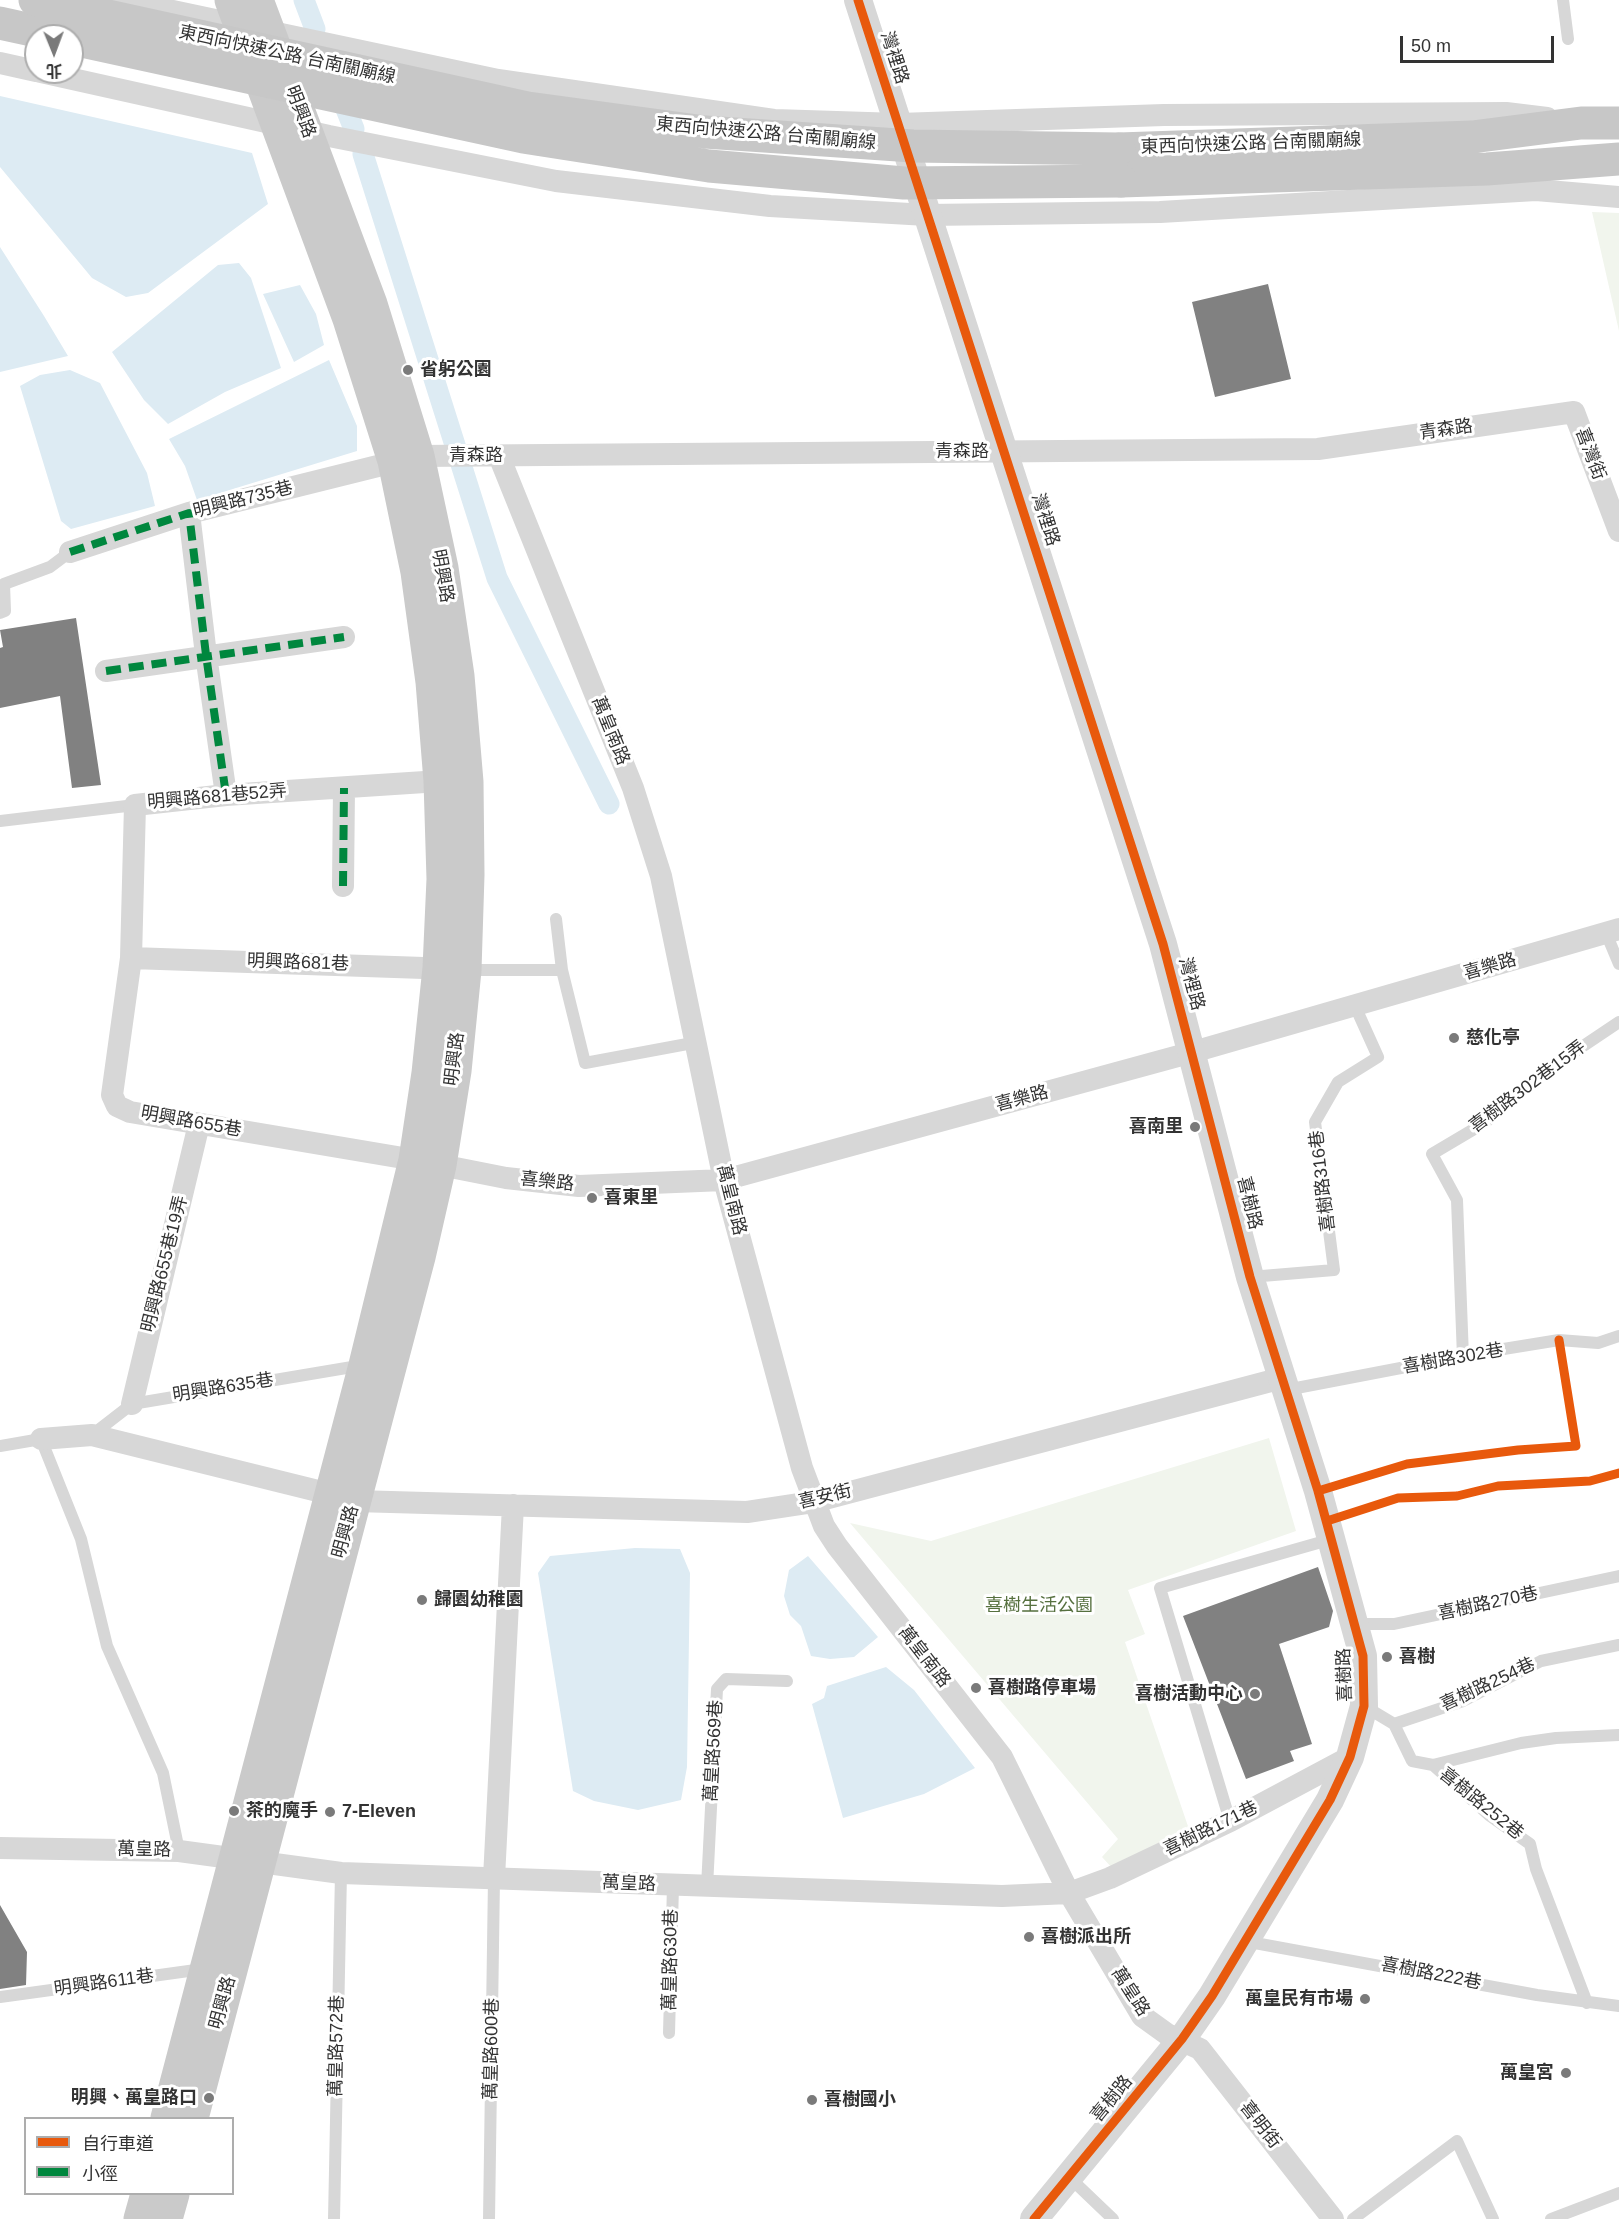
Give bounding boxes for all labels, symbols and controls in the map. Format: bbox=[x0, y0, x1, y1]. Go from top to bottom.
street label: 東西向快速公路 台南關廟線 bbox=[177, 21, 397, 89]
north arrow bbox=[24, 24, 84, 84]
scale bar bbox=[1403, 24, 1558, 62]
street label: 灣裡路 bbox=[875, 29, 913, 87]
text: 50 m bbox=[1411, 36, 1451, 56]
text: 北 bbox=[46, 62, 62, 79]
street label: 明興路 bbox=[280, 83, 320, 141]
street label: 東西向快速公路 台南關廟線 bbox=[655, 114, 877, 154]
street label: 東西向快速公路 台南關廟線 bbox=[1140, 129, 1362, 159]
place label: 省躬公園 bbox=[420, 359, 492, 381]
marker: 省躬公園 bbox=[401, 363, 415, 377]
street label: 青森路 bbox=[1418, 416, 1474, 444]
street label: 喜灣街 bbox=[1570, 425, 1610, 483]
street label: 青森路 bbox=[935, 441, 989, 463]
street label: 青森路 bbox=[449, 445, 503, 467]
street label: 明興路735巷 bbox=[191, 477, 295, 523]
street label: 灣裡路 bbox=[1026, 491, 1064, 549]
street label: 明興路 bbox=[427, 548, 457, 604]
street label: 萬皇南路 bbox=[587, 694, 633, 768]
street label: 明興路681巷52弄 bbox=[146, 780, 288, 814]
street label: 喜樂路 bbox=[1461, 949, 1519, 985]
street label: 明興路681巷 bbox=[247, 950, 349, 976]
street label: 灣裡路 bbox=[1174, 955, 1208, 1013]
place label: 慈化亭 bbox=[1466, 1027, 1520, 1049]
street label: 明興路 bbox=[441, 1031, 469, 1087]
marker: 慈化亭 bbox=[1447, 1031, 1461, 1045]
street label: 喜樹路302巷15弄 bbox=[1466, 1036, 1590, 1138]
street label: 喜樂路 bbox=[993, 1082, 1051, 1116]
street label: 明興路655巷 bbox=[139, 1103, 243, 1141]
place label: 喜南里 bbox=[1129, 1116, 1183, 1138]
marker: 喜南里 bbox=[1188, 1120, 1202, 1134]
street label: 喜樹路316巷 bbox=[1306, 1129, 1340, 1233]
street label: 萬皇南路 bbox=[712, 1162, 750, 1238]
street label: 喜樂路 bbox=[519, 1168, 575, 1196]
street label: 喜樹路 bbox=[1232, 1174, 1266, 1232]
place label: 喜東里 bbox=[604, 1187, 658, 1209]
marker: 喜東里 bbox=[585, 1191, 599, 1205]
street label: 明興路655巷19弄 bbox=[138, 1193, 192, 1335]
street label: 喜樹路302巷 bbox=[1401, 1340, 1505, 1378]
street label: 明興路635巷 bbox=[171, 1369, 275, 1407]
street label: 喜安街 bbox=[796, 1480, 854, 1514]
street label: 明興路 bbox=[329, 1503, 363, 1561]
street label: 喜樹路270巷 bbox=[1436, 1583, 1540, 1625]
place label: 歸園幼稚園 bbox=[434, 1589, 524, 1611]
marker: 歸園幼稚園 bbox=[415, 1593, 429, 1607]
park label: 喜樹生活公園 bbox=[985, 1595, 1093, 1617]
street label: 萬皇南路 bbox=[893, 1622, 955, 1692]
place label: 喜樹 bbox=[1399, 1646, 1435, 1668]
street label: 喜樹路 bbox=[1333, 1648, 1357, 1702]
marker: 喜樹 bbox=[1380, 1650, 1394, 1664]
street label: 喜樹路254巷 bbox=[1437, 1654, 1539, 1716]
place label: 喜樹路停車場 bbox=[988, 1677, 1096, 1699]
marker: 喜樹路停車場 bbox=[969, 1681, 983, 1695]
place label: 喜樹活動中心 bbox=[1135, 1683, 1243, 1705]
marker: 喜樹活動中心 bbox=[1248, 1687, 1262, 1701]
street label: 萬皇路569巷 bbox=[701, 1699, 727, 1803]
street label: 喜樹路252巷 bbox=[1435, 1764, 1527, 1844]
street label: 喜樹路171巷 bbox=[1160, 1797, 1262, 1861]
place label: 茶的魔手 bbox=[246, 1800, 318, 1822]
place label: 7-Eleven bbox=[342, 1801, 416, 1823]
marker: 茶的魔手 bbox=[227, 1804, 241, 1818]
marker: 7-Eleven bbox=[323, 1805, 337, 1819]
street label: 萬皇路 bbox=[117, 1839, 171, 1861]
street label: 萬皇路 bbox=[602, 1872, 656, 1896]
street label: 萬皇路630巷 bbox=[659, 1909, 683, 2011]
place label: 喜樹派出所 bbox=[1041, 1926, 1131, 1948]
marker: 喜樹派出所 bbox=[1022, 1930, 1036, 1944]
street label: 喜樹路222巷 bbox=[1379, 1954, 1483, 1994]
street label: 萬皇路 bbox=[1106, 1963, 1154, 2021]
street label: 明興路611巷 bbox=[53, 1965, 155, 2001]
street label: 明興路 bbox=[206, 1974, 240, 2032]
place label: 萬皇民有市場 bbox=[1245, 1988, 1353, 2010]
marker: 萬皇民有市場 bbox=[1358, 1992, 1372, 2006]
street label: 萬皇路572巷 bbox=[325, 1995, 349, 2097]
street label: 萬皇路600巷 bbox=[480, 1998, 504, 2100]
place label: 萬皇宮 bbox=[1500, 2062, 1554, 2084]
marker: 萬皇宮 bbox=[1559, 2066, 1573, 2080]
street label: 喜樹路 bbox=[1087, 2071, 1137, 2127]
place label: 明興、萬皇路口 bbox=[71, 2087, 197, 2109]
place label: 喜樹國小 bbox=[824, 2089, 896, 2111]
marker: 明興、萬皇路口 bbox=[202, 2091, 216, 2105]
marker: 喜樹國小 bbox=[805, 2093, 819, 2107]
street label: 喜明街 bbox=[1235, 2097, 1285, 2153]
legend bbox=[24, 2117, 234, 2195]
text: 自行車道 bbox=[82, 2134, 154, 2154]
text: 小徑 bbox=[82, 2164, 118, 2184]

